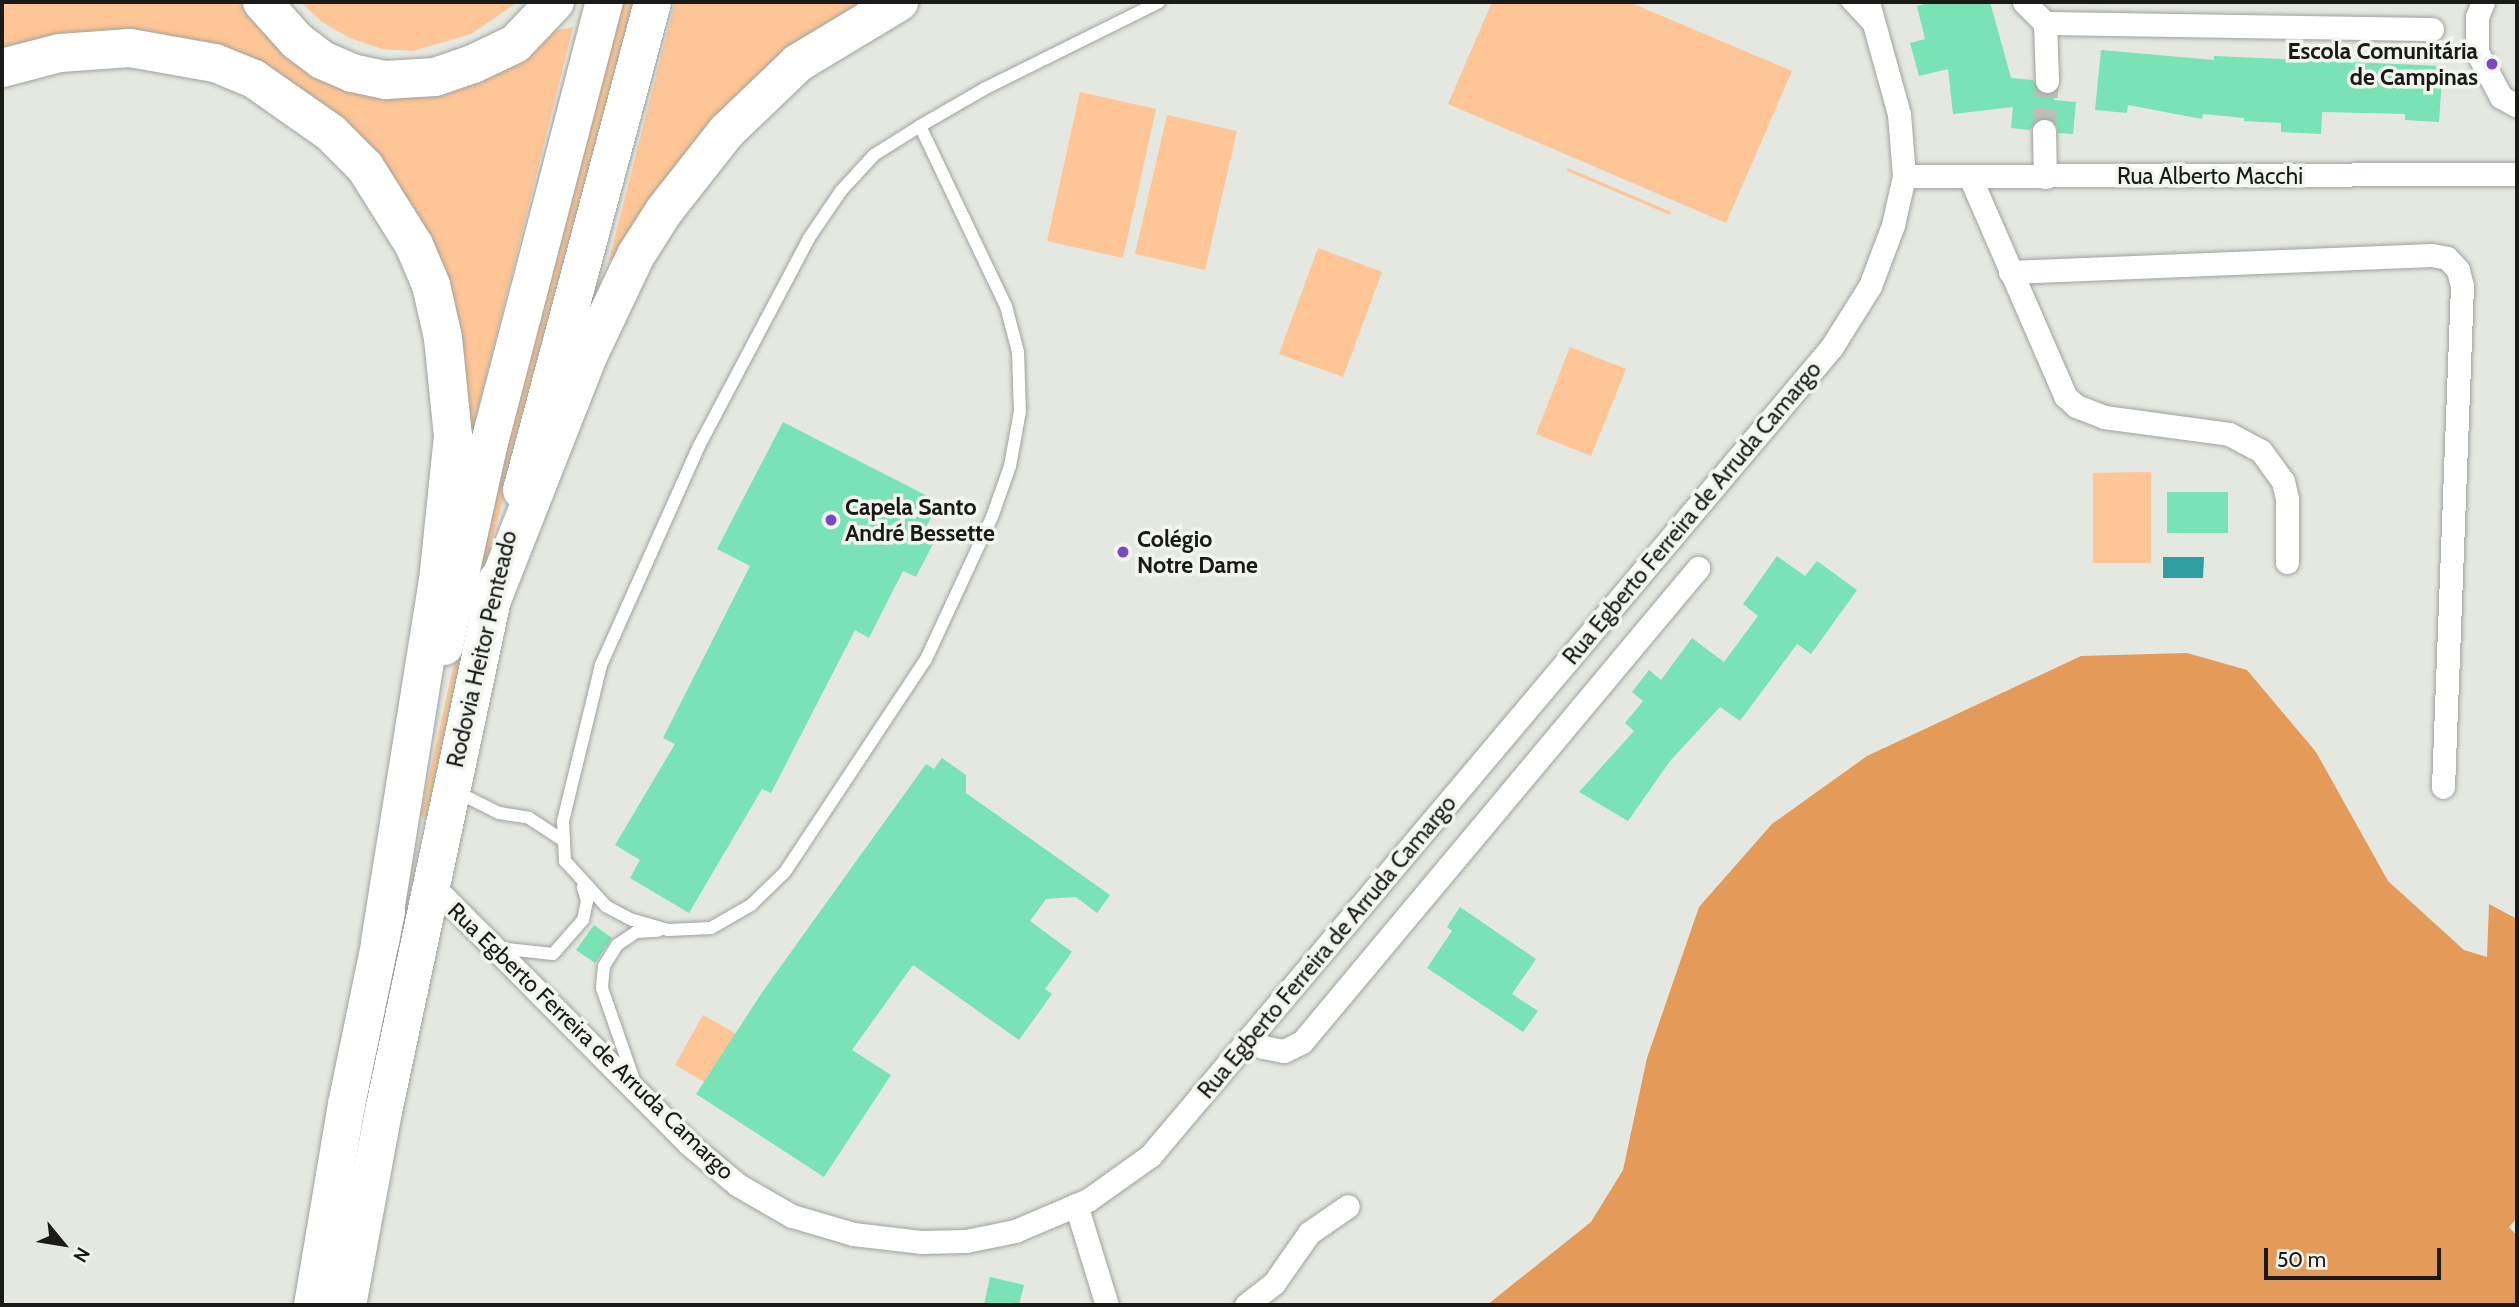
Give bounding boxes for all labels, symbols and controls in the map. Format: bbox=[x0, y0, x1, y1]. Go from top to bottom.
place label: Escola Comunitária de Campinas bbox=[2287, 37, 2478, 91]
marker: Escola Comunitária de Campinas bbox=[2484, 56, 2500, 72]
street label: Rua Alberto Macchi bbox=[2117, 162, 2303, 190]
street label: Rua Egberto Ferreira de Arruda Camargo bbox=[1557, 356, 1827, 670]
place label: Capela Santo André Bessette bbox=[845, 493, 995, 547]
marker: Capela Santo André Bessette bbox=[823, 512, 839, 528]
place label: Colégio Notre Dame bbox=[1137, 525, 1258, 579]
street label: Rodovia Heitor Penteado bbox=[441, 528, 523, 770]
marker: Colégio Notre Dame bbox=[1115, 544, 1131, 560]
street label: Rua Egberto Ferreira de Arruda Camargo bbox=[1192, 790, 1462, 1104]
street label: Rua Egberto Ferreira de Arruda Camargo bbox=[442, 897, 740, 1185]
north arrow bbox=[28, 1209, 98, 1279]
scale bar bbox=[2267, 1234, 2444, 1278]
text: N bbox=[68, 1243, 95, 1266]
text: 50 m bbox=[2277, 1247, 2326, 1272]

